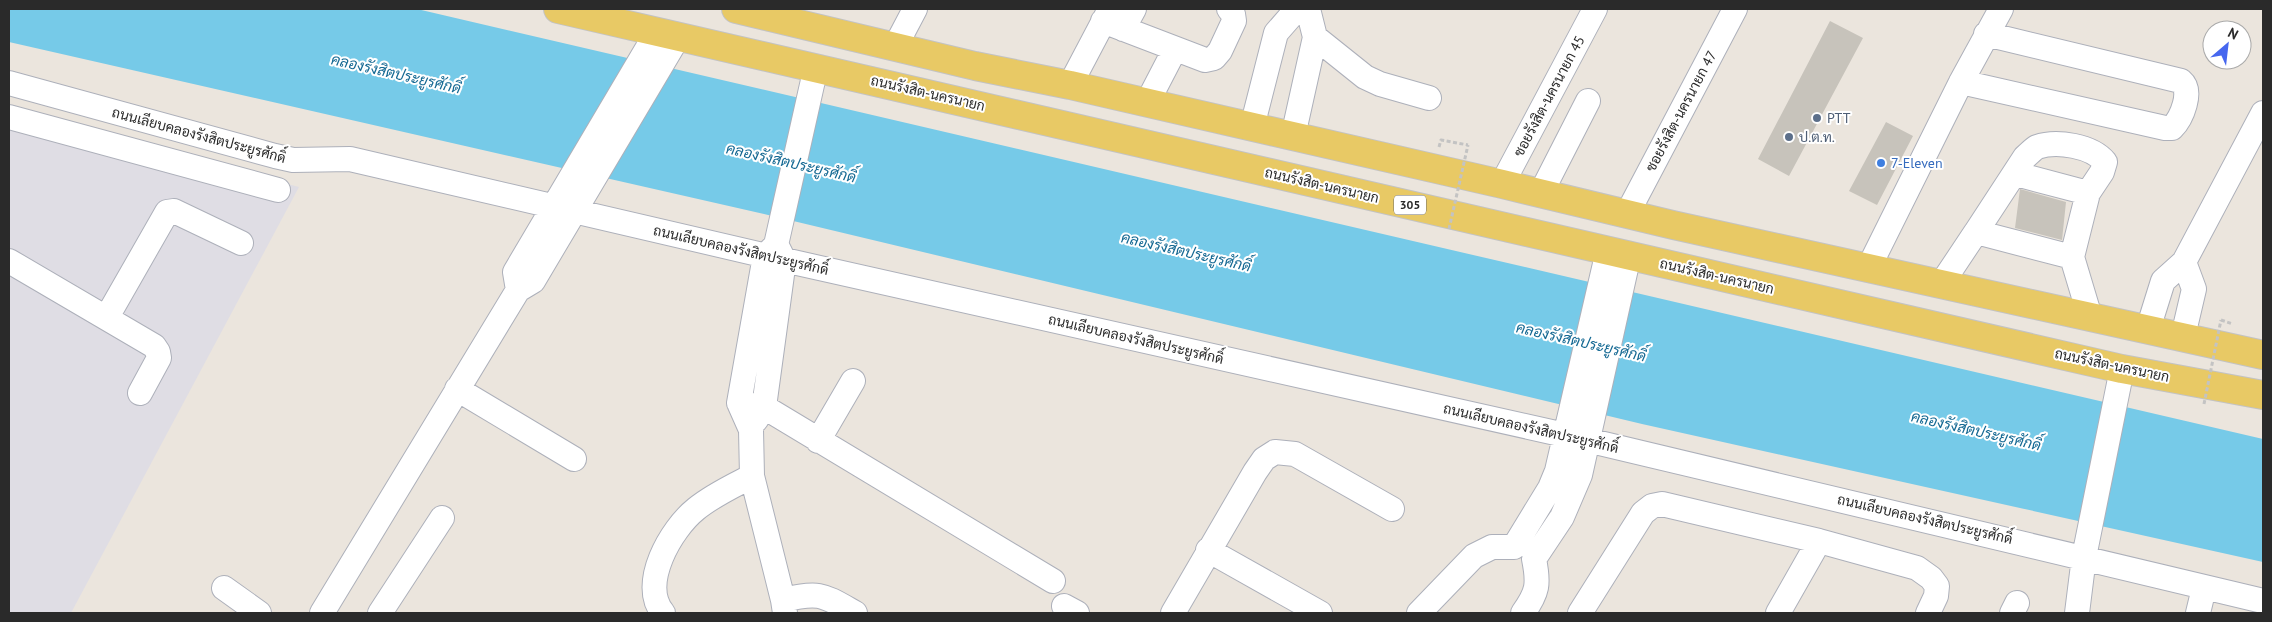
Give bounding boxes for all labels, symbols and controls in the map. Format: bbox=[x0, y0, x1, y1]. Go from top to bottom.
north arrow bbox=[2202, 20, 2252, 70]
text: N bbox=[2225, 23, 2241, 44]
street label: ซอยรังสิต-นครนายก 45 bbox=[1509, 32, 1589, 160]
water label: คลองรังสิตประยูรศักดิ์ bbox=[329, 44, 467, 99]
street label: ซอยรังสิต-นครนายก 47 bbox=[1641, 47, 1721, 175]
street label: ถนนรังสิต-นครนายก bbox=[869, 71, 987, 115]
street label: ถนนเลียบคลองรังสิตประยูรศักดิ์ bbox=[110, 100, 289, 168]
place label: PTT bbox=[1827, 109, 1851, 127]
marker: PTT bbox=[1811, 112, 1823, 124]
place label: ป.ต.ท. bbox=[1799, 128, 1835, 146]
marker: ป.ต.ท. bbox=[1783, 131, 1795, 143]
water label: คลองรังสิตประยูรศักดิ์ bbox=[724, 133, 862, 188]
place label: 7-Eleven bbox=[1891, 154, 1943, 172]
marker: 7-Eleven bbox=[1875, 157, 1887, 169]
street label: ถนนรังสิต-นครนายก bbox=[1263, 163, 1381, 207]
road number: 305 bbox=[1394, 196, 1426, 214]
street label: ถนนเลียบคลองรังสิตประยูรศักดิ์ bbox=[651, 218, 831, 280]
water label: คลองรังสิตประยูรศักดิ์ bbox=[1119, 222, 1257, 277]
street label: ถนนรังสิต-นครนายก bbox=[1658, 254, 1776, 298]
street label: ถนนเลียบคลองรังสิตประยูรศักดิ์ bbox=[1046, 307, 1226, 369]
water label: คลองรังสิตประยูรศักดิ์ bbox=[1514, 312, 1652, 367]
street label: ถนนรังสิต-นครนายก bbox=[2053, 344, 2171, 386]
street label: ถนนเลียบคลองรังสิตประยูรศักดิ์ bbox=[1441, 396, 1621, 458]
water label: คลองรังสิตประยูรศักดิ์ bbox=[1909, 401, 2047, 456]
street label: ถนนเลียบคลองรังสิตประยูรศักดิ์ bbox=[1835, 487, 2015, 549]

